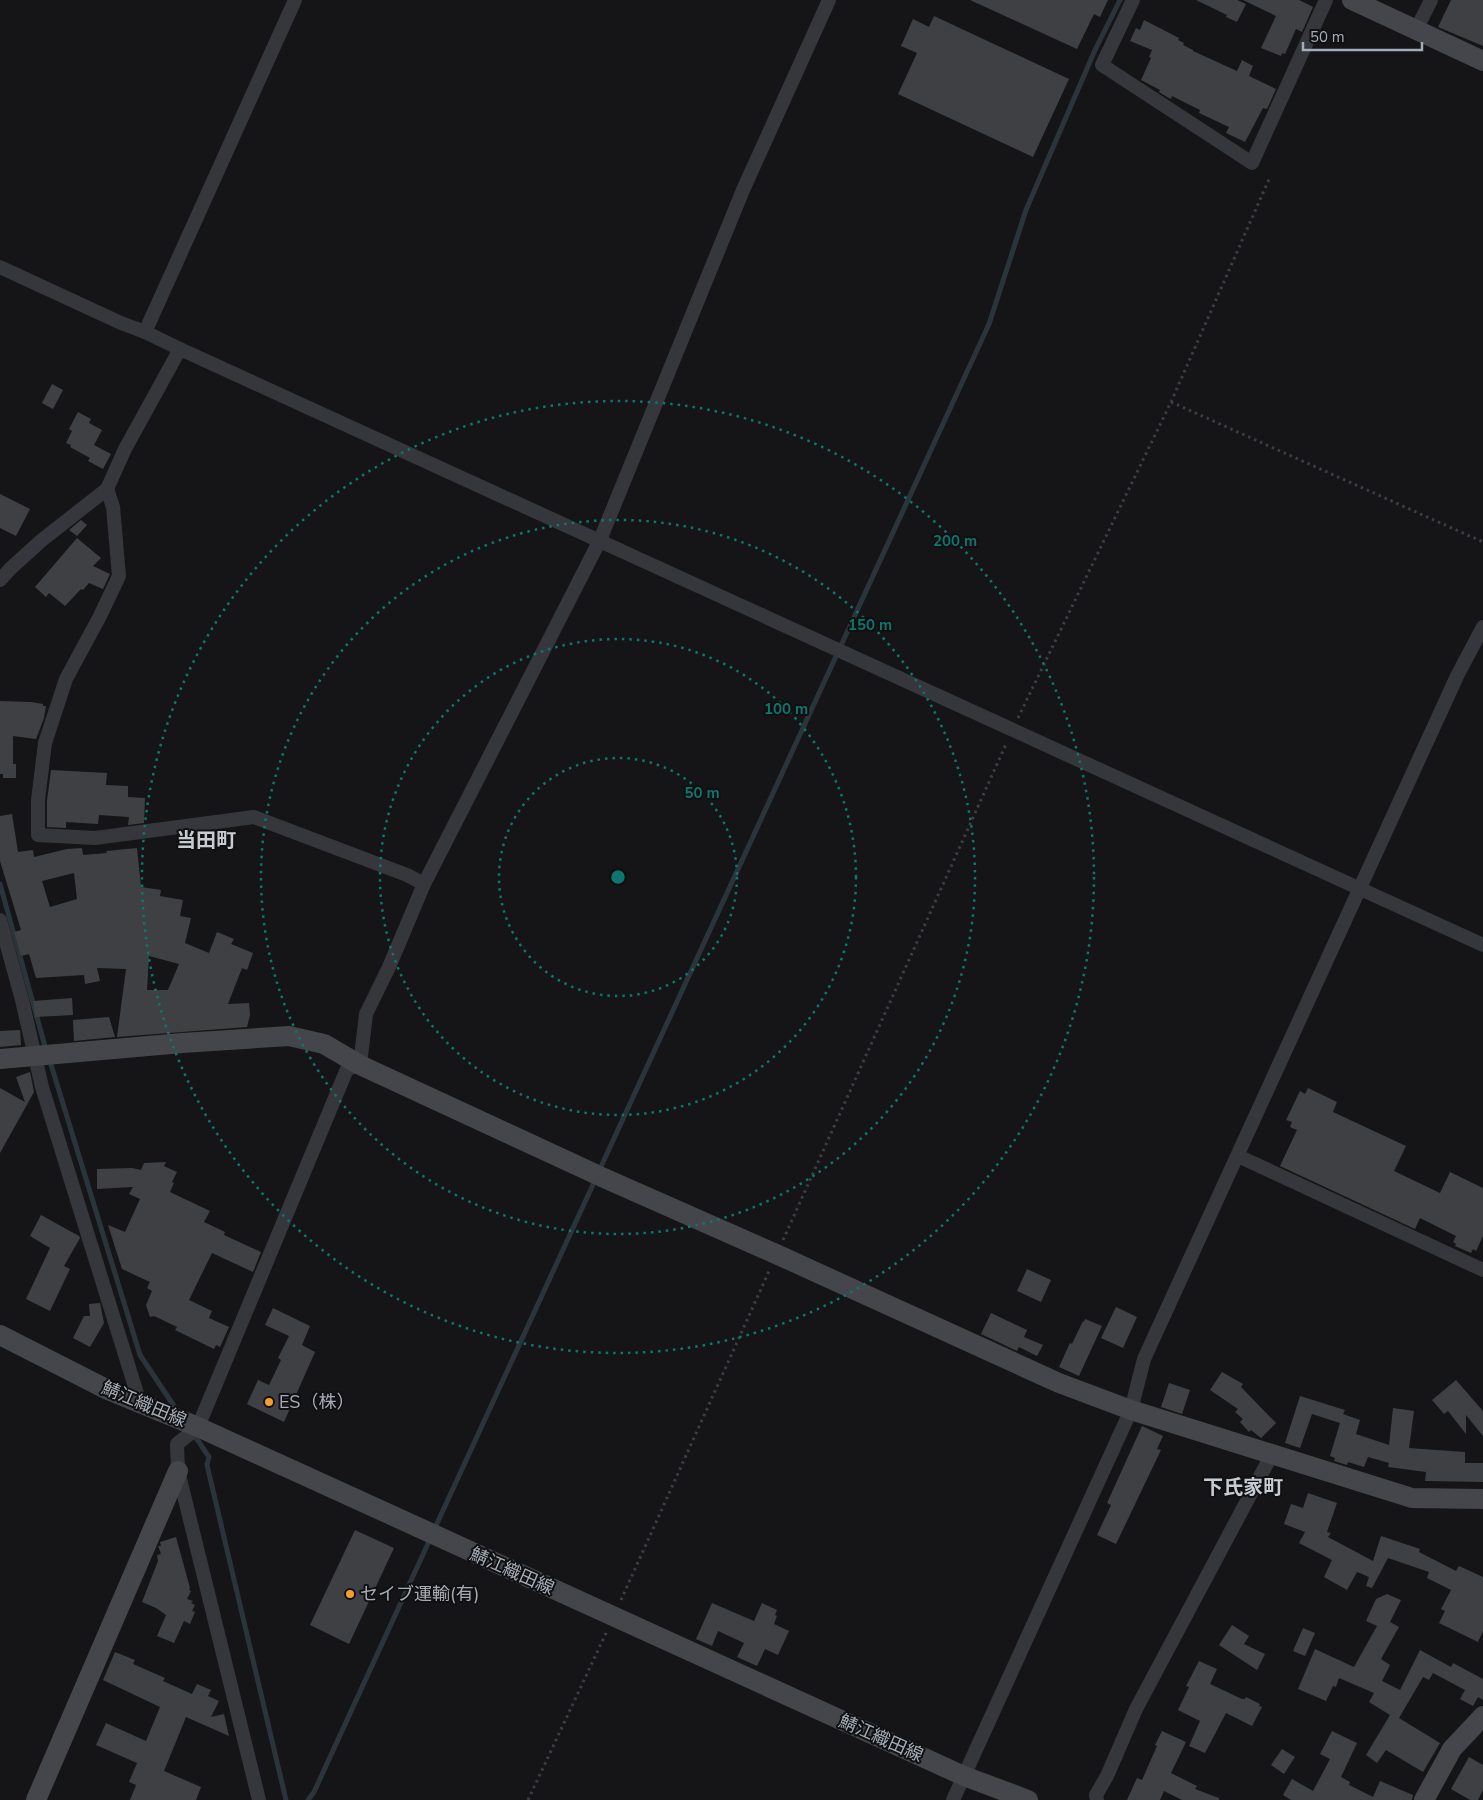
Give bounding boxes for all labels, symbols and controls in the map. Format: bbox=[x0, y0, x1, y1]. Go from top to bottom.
scale bar bbox=[1303, 20, 1422, 52]
text: 50 m bbox=[1310, 27, 1345, 47]
text: 200 m bbox=[933, 531, 977, 551]
text: 150 m bbox=[848, 615, 892, 635]
text: 100 m bbox=[764, 699, 808, 719]
text: 50 m bbox=[684, 783, 720, 803]
district label: 当田町 bbox=[176, 827, 236, 854]
centre of rings bbox=[609, 868, 627, 886]
street label: 鯖江織田線 bbox=[98, 1375, 190, 1433]
place label: ES（株） bbox=[279, 1390, 354, 1414]
marker: ES（株） bbox=[263, 1396, 275, 1408]
district label: 下氏家町 bbox=[1203, 1474, 1283, 1501]
street label: 鯖江織田線 bbox=[466, 1542, 558, 1600]
place label: セイブ運輸(有) bbox=[360, 1582, 479, 1606]
marker: セイブ運輸(有) bbox=[344, 1588, 356, 1600]
street label: 鯖江織田線 bbox=[835, 1709, 927, 1767]

